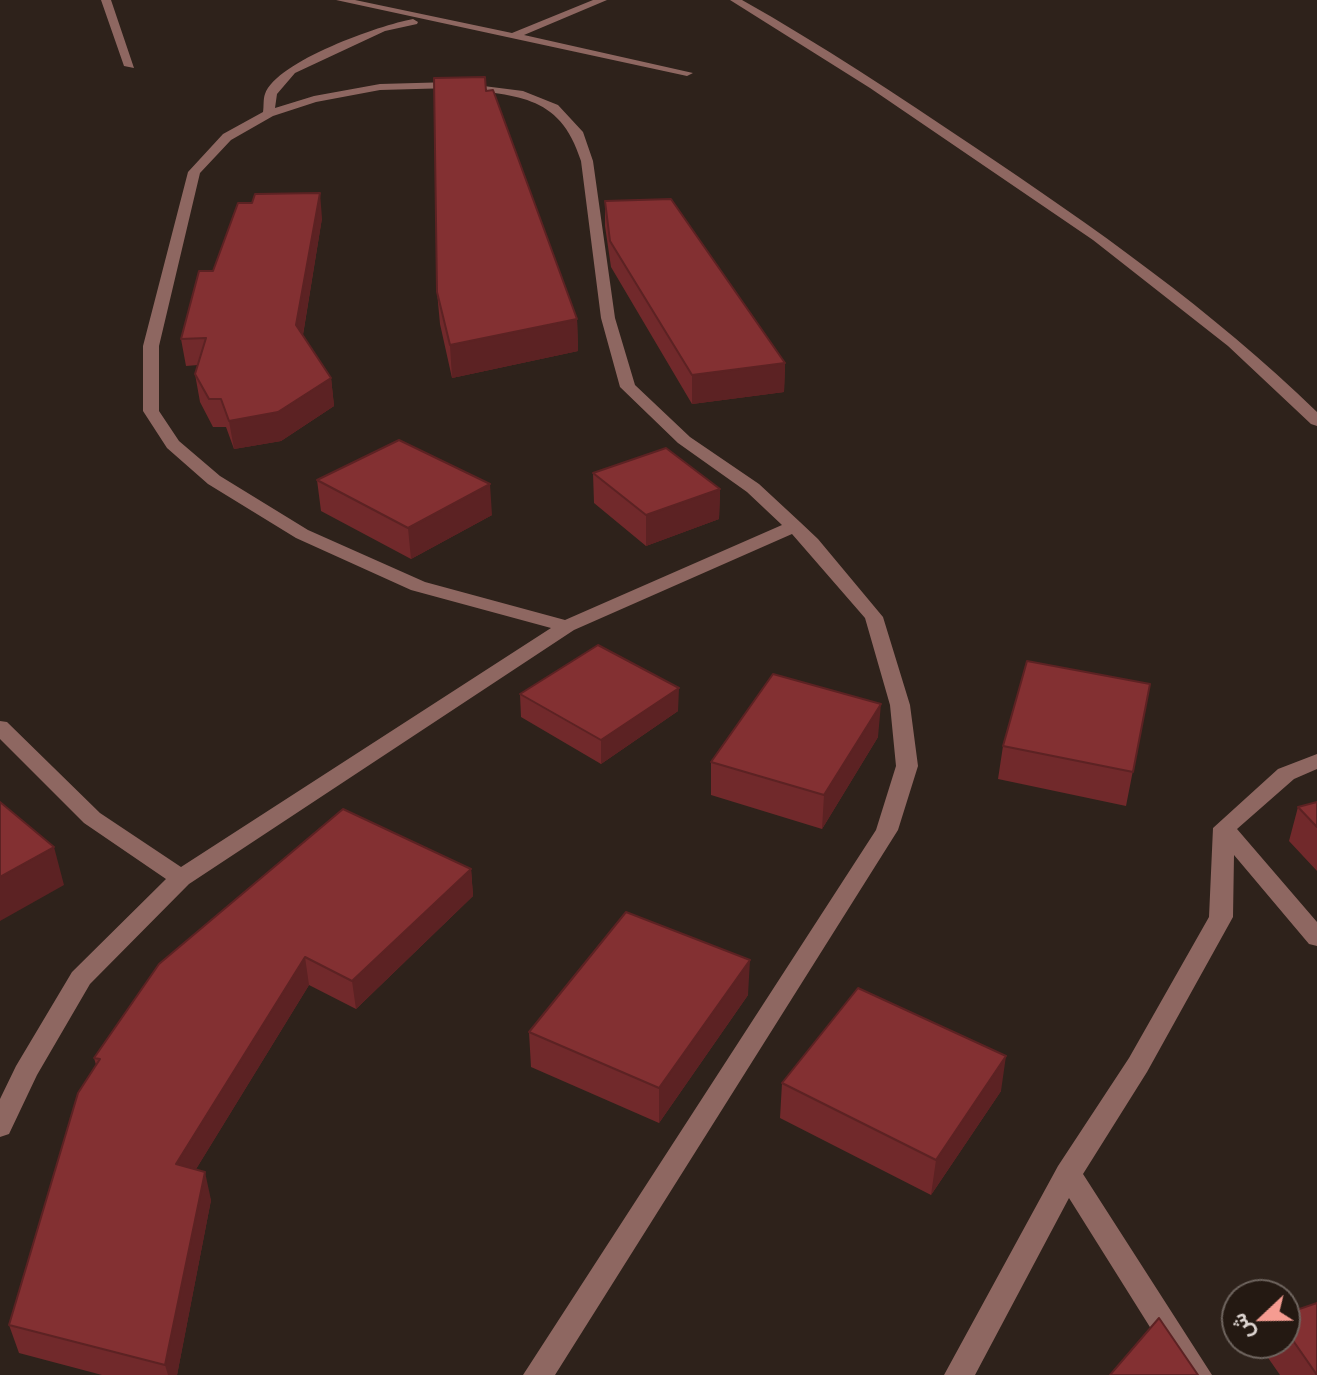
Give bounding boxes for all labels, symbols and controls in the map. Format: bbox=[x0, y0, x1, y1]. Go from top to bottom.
north arrow bbox=[1221, 1279, 1301, 1359]
text: ش bbox=[1222, 1309, 1259, 1345]

